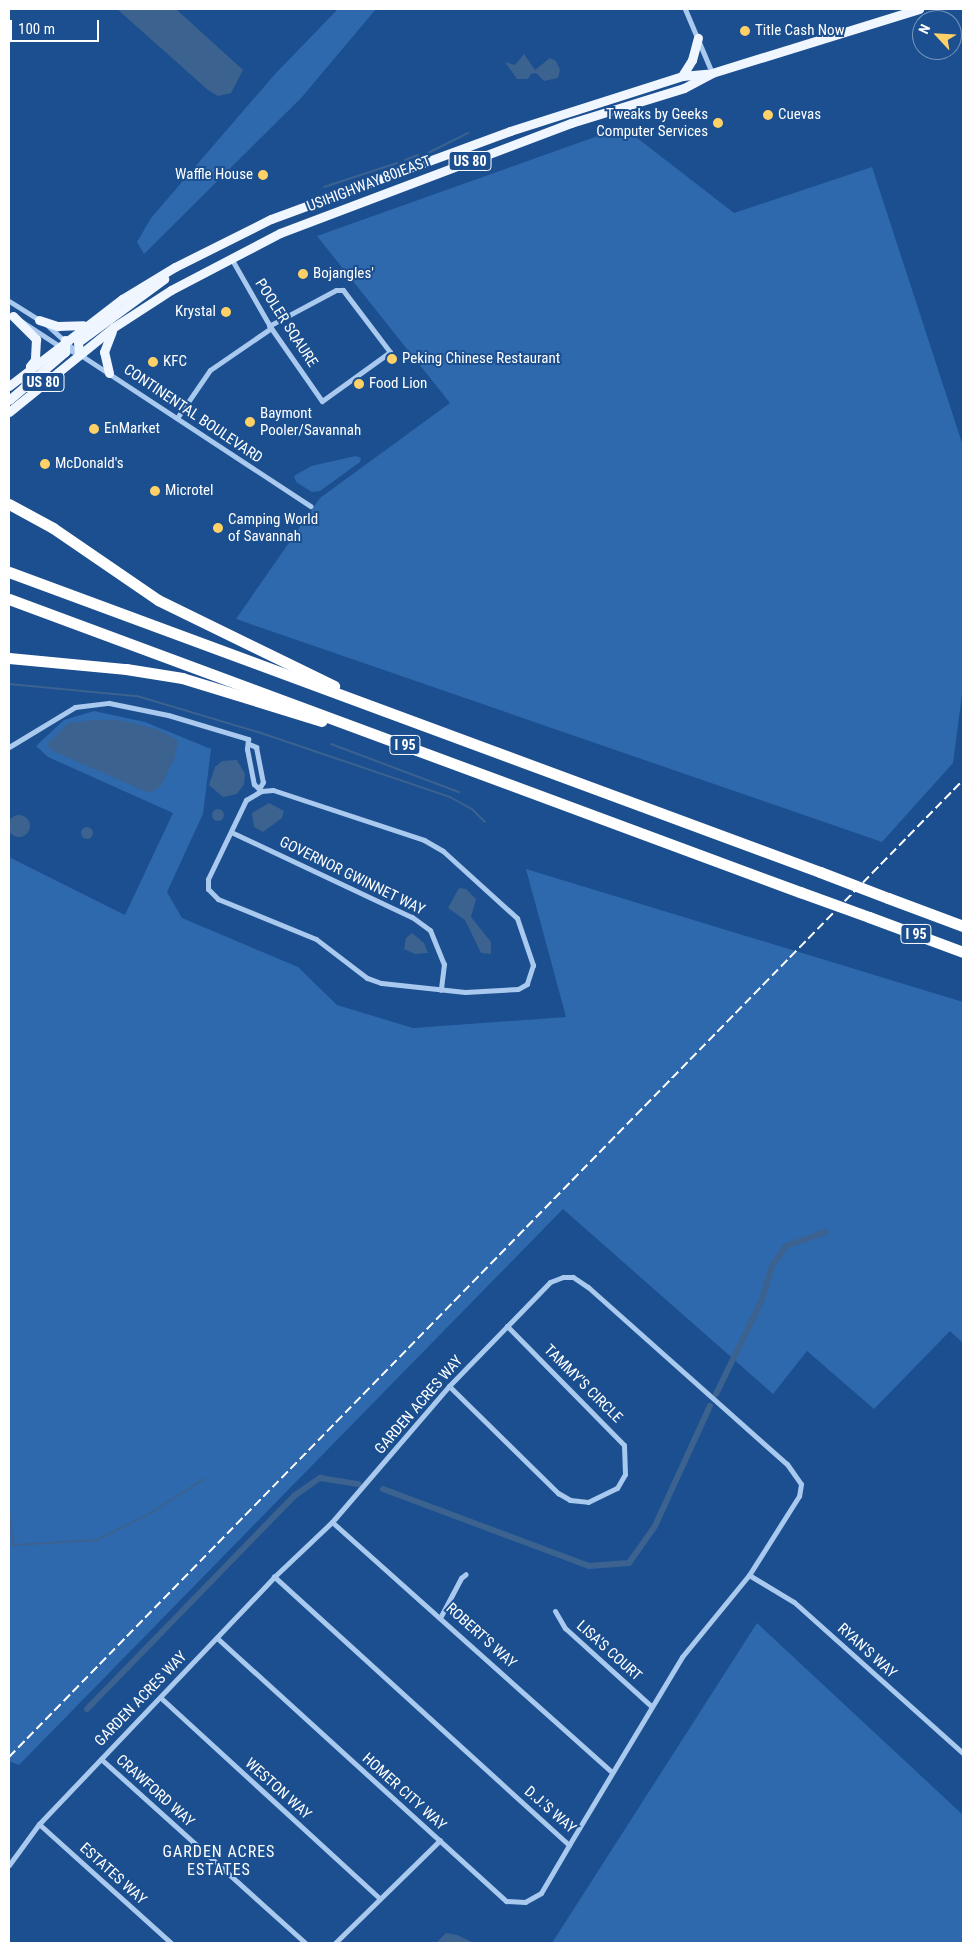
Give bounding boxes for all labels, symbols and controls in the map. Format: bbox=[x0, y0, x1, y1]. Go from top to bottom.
scale bar bbox=[12, 10, 101, 42]
north arrow bbox=[912, 10, 962, 60]
text: 100 m bbox=[18, 20, 55, 38]
place label: Title Cash Now bbox=[755, 22, 844, 40]
text: N bbox=[915, 22, 933, 36]
marker: Title Cash Now bbox=[739, 25, 751, 37]
place label: Tweaks by Geeks Computer Services bbox=[596, 105, 708, 140]
place label: Cuevas bbox=[778, 106, 821, 124]
marker: Cuevas bbox=[762, 109, 774, 121]
marker: Tweaks by Geeks Computer Services bbox=[712, 117, 724, 129]
road number: US 80 bbox=[448, 150, 492, 172]
street label: US HIGHWAY 80 EAST bbox=[305, 152, 433, 216]
place label: Waffle House bbox=[175, 166, 253, 184]
marker: Waffle House bbox=[257, 169, 269, 181]
place label: Bojangles' bbox=[313, 265, 374, 283]
marker: Bojangles' bbox=[297, 268, 309, 280]
street label: POOLER SQAURE bbox=[251, 276, 321, 370]
place label: Krystal bbox=[175, 303, 216, 321]
marker: Krystal bbox=[220, 306, 232, 318]
place label: Peking Chinese Restaurant bbox=[402, 350, 560, 368]
place label: KFC bbox=[163, 353, 187, 371]
marker: Peking Chinese Restaurant bbox=[386, 353, 398, 365]
marker: KFC bbox=[147, 356, 159, 368]
street label: CONTINENTAL BOULEVARD bbox=[120, 361, 266, 467]
road number: US 80 bbox=[20, 371, 66, 394]
place label: Food Lion bbox=[369, 375, 427, 393]
marker: Food Lion bbox=[353, 378, 365, 390]
place label: Baymont Pooler/Savannah bbox=[260, 404, 361, 439]
marker: Baymont Pooler/Savannah bbox=[244, 416, 256, 428]
place label: EnMarket bbox=[104, 420, 160, 438]
marker: EnMarket bbox=[88, 423, 100, 435]
place label: McDonald's bbox=[55, 455, 124, 473]
marker: McDonald's bbox=[39, 458, 51, 470]
place label: Microtel bbox=[165, 482, 214, 500]
marker: Microtel bbox=[149, 485, 161, 497]
place label: Camping World of Savannah bbox=[228, 510, 318, 545]
marker: Camping World of Savannah bbox=[212, 522, 224, 534]
road number: I 95 bbox=[389, 734, 421, 756]
street label: GOVERNOR GWINNET WAY bbox=[276, 833, 428, 919]
road number: I 95 bbox=[900, 922, 932, 946]
street label: TAMMY'S CIRCLE bbox=[540, 1341, 626, 1427]
street label: GARDEN ACRES WAY bbox=[371, 1352, 467, 1458]
street label: ROBERT'S WAY bbox=[442, 1600, 520, 1672]
street label: LISA'S COURT bbox=[573, 1617, 645, 1685]
street label: RYAN'S WAY bbox=[834, 1620, 900, 1682]
street label: GARDEN ACRES WAY bbox=[91, 1648, 191, 1750]
street label: HOMER CITY WAY bbox=[358, 1750, 450, 1834]
street label: CRAWFORD WAY bbox=[112, 1751, 198, 1831]
street label: WESTON WAY bbox=[241, 1755, 315, 1823]
street label: D.J.'S WAY bbox=[521, 1783, 579, 1837]
street label: ESTATES WAY bbox=[76, 1839, 150, 1909]
district label: GARDEN ACRES ESTATES bbox=[161, 1842, 277, 1880]

